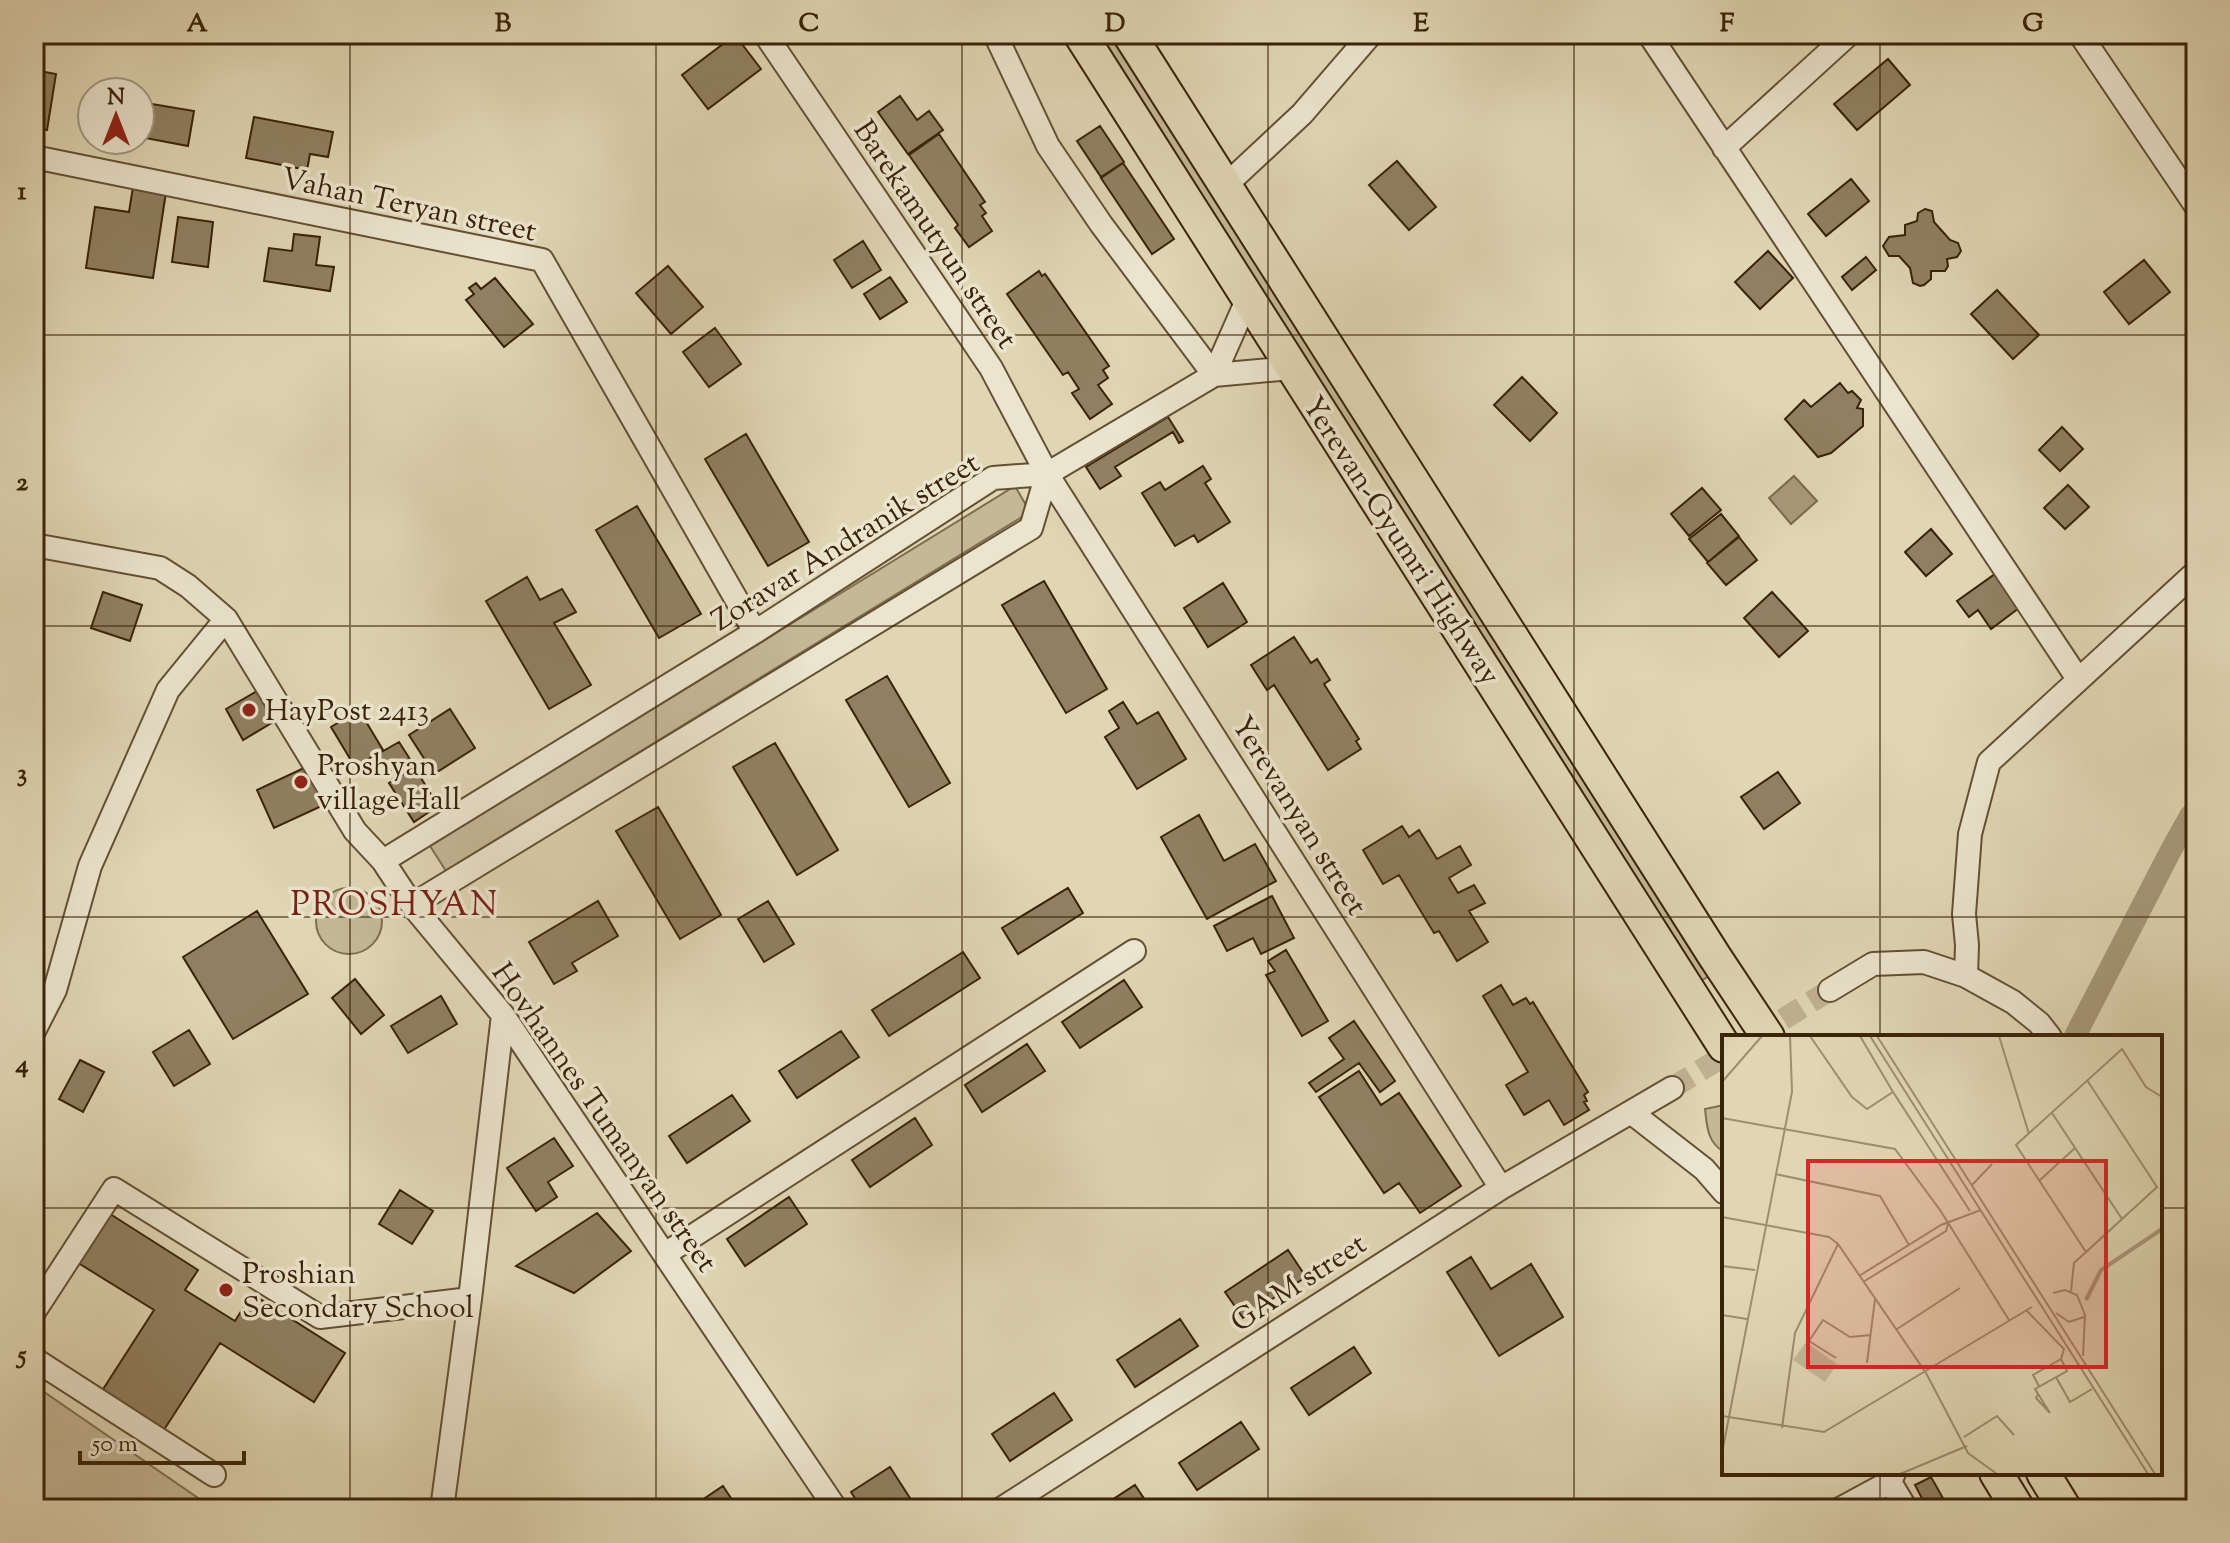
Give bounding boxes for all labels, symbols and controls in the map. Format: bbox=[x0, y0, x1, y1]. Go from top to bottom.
text: A bbox=[186, 6, 208, 43]
text: B bbox=[495, 6, 512, 43]
text: C bbox=[799, 6, 819, 43]
text: D bbox=[1105, 6, 1125, 43]
text: E bbox=[1413, 6, 1429, 43]
text: F bbox=[1720, 6, 1735, 43]
text: G bbox=[2022, 6, 2044, 43]
north arrow bbox=[76, 76, 156, 156]
text: N bbox=[107, 83, 125, 115]
street label: Barekamutyun street bbox=[841, 113, 1027, 358]
street label: Vahan Teryan street bbox=[277, 158, 540, 254]
text: 1 bbox=[18, 174, 27, 211]
street label: Yerevan-Gyumri Highway bbox=[1290, 388, 1510, 694]
street label: Zoravar Andranik street bbox=[704, 443, 989, 643]
text: 2 bbox=[16, 465, 29, 502]
place label: HayPost 2413 bbox=[265, 691, 429, 734]
marker: HayPost 2413 bbox=[240, 701, 258, 719]
street label: Yerevanyan street bbox=[1219, 708, 1376, 924]
place label: Proshyan village Hall bbox=[317, 746, 461, 823]
text: 3 bbox=[17, 756, 27, 793]
marker: Proshyan village Hall bbox=[292, 773, 310, 791]
district label: PROSHYAN bbox=[291, 882, 499, 931]
street label: Hovhannes Tumanyan street bbox=[479, 955, 726, 1282]
inset map bbox=[1722, 1035, 2162, 1475]
text: 4 bbox=[14, 1047, 29, 1084]
street label: GAM street bbox=[1223, 1224, 1376, 1344]
place label: Proshian Secondary School bbox=[242, 1254, 474, 1331]
marker: Proshian Secondary School bbox=[217, 1281, 235, 1299]
text: 5 bbox=[16, 1338, 27, 1375]
scale bar bbox=[80, 1415, 244, 1465]
text: 50 m bbox=[90, 1428, 138, 1462]

